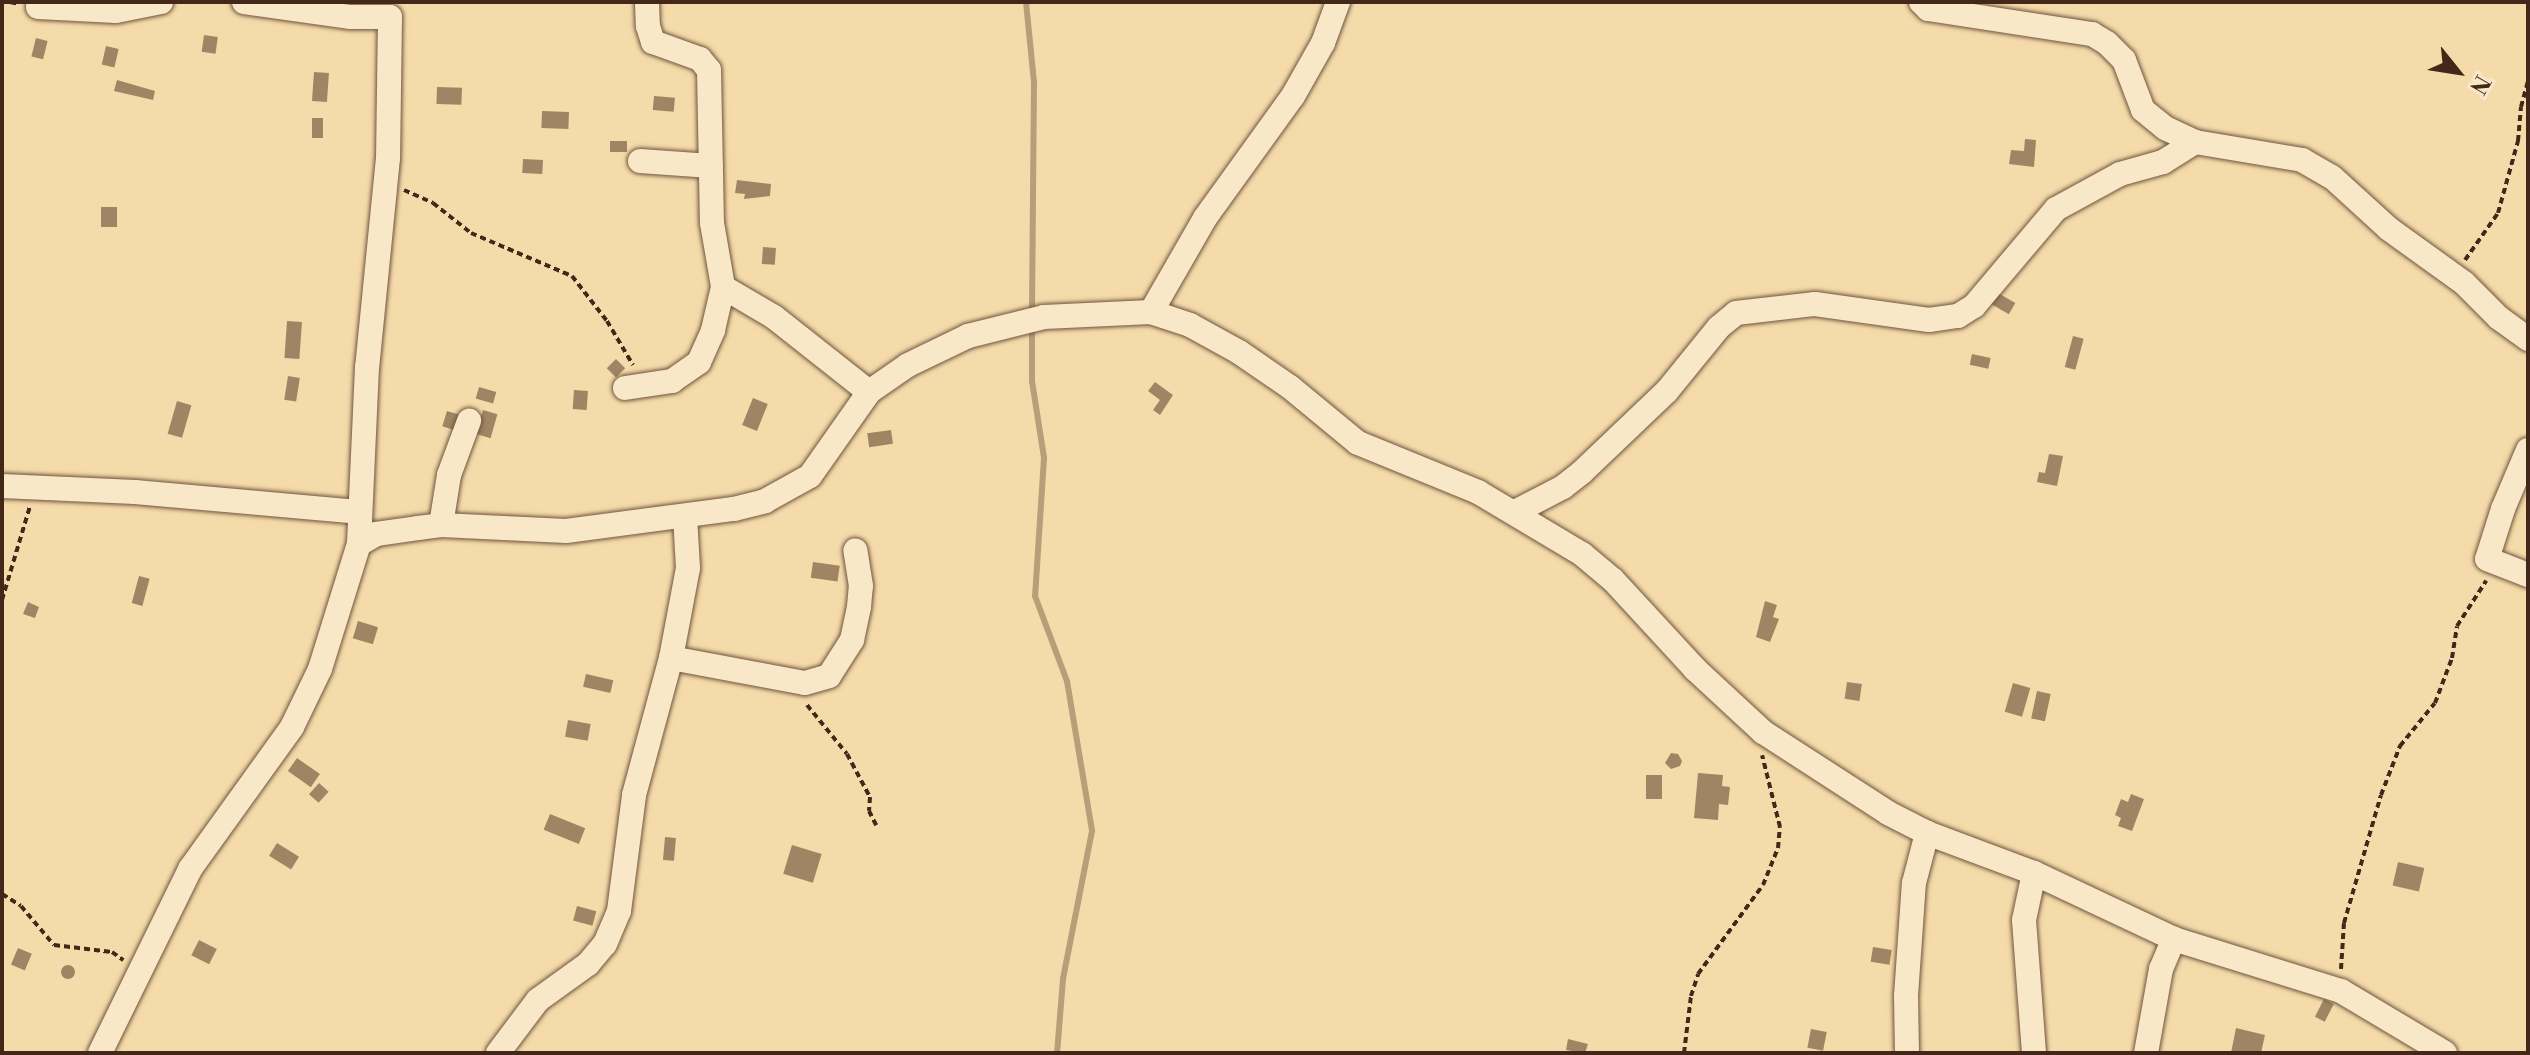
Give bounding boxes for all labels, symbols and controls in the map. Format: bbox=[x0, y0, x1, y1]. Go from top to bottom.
north arrow bbox=[2418, 32, 2498, 112]
text: N bbox=[2463, 70, 2495, 99]

